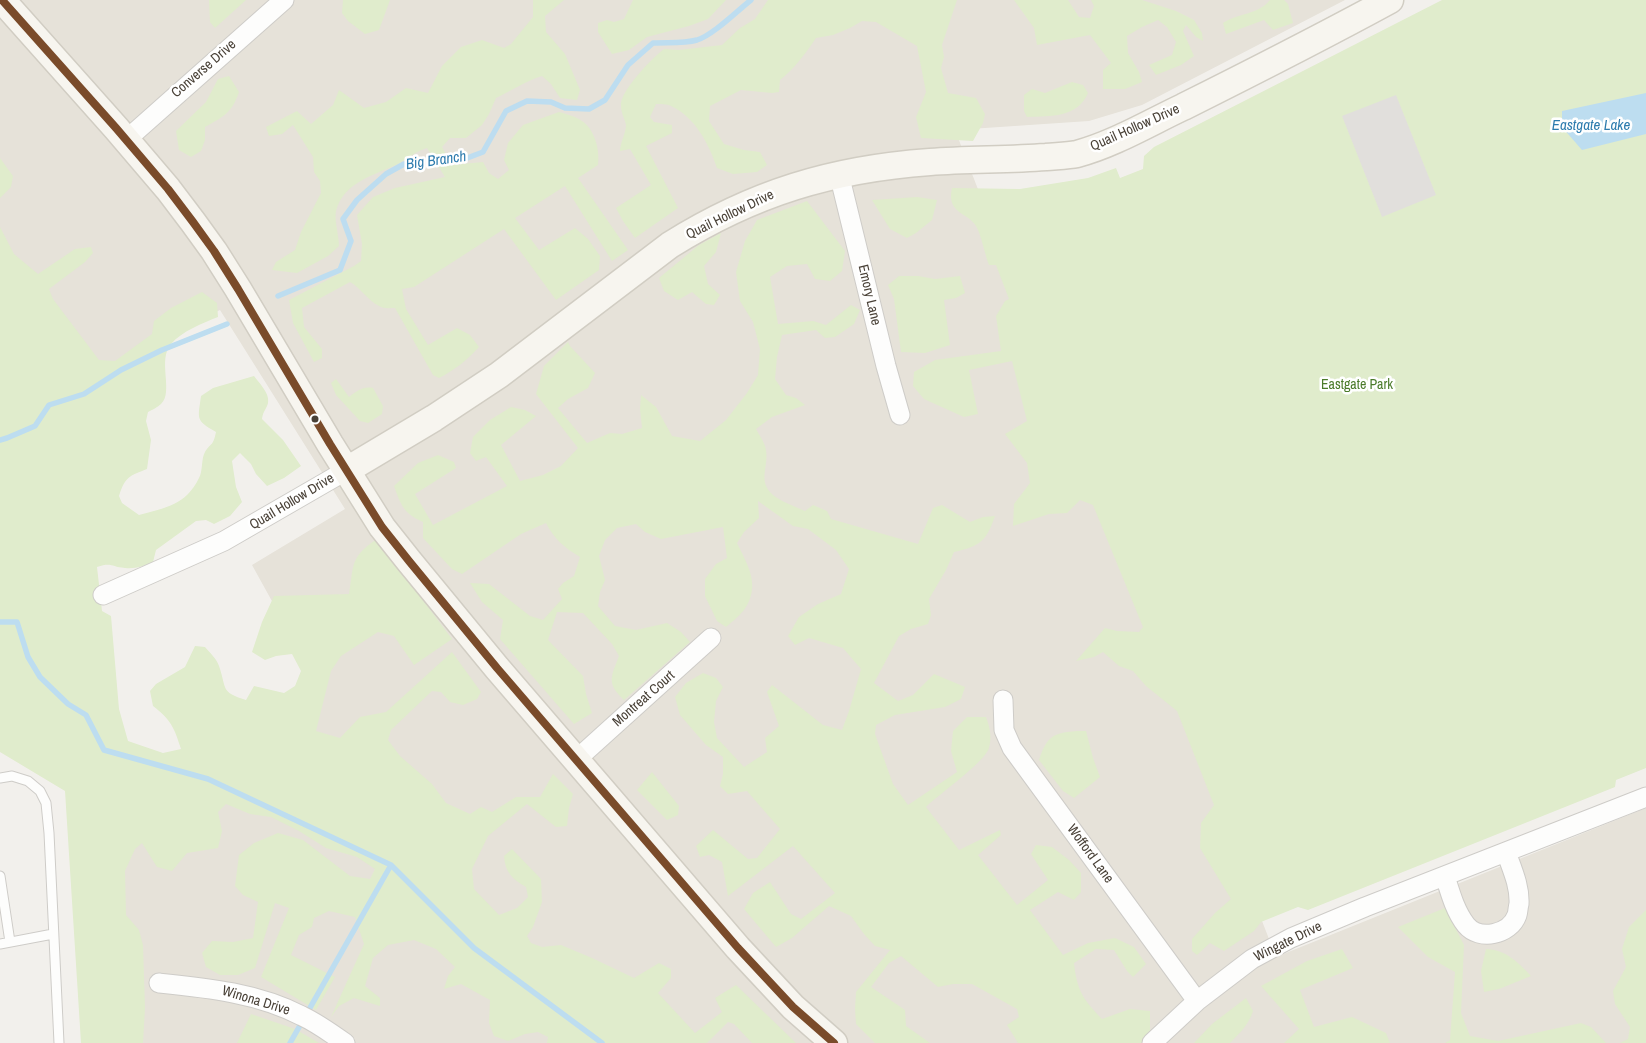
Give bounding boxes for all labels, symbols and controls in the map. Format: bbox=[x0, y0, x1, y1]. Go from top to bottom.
street label: Converse Drive bbox=[168, 37, 240, 101]
street label: Quail Hollow Drive bbox=[1088, 101, 1182, 155]
water label: Eastgate Lake bbox=[1552, 117, 1630, 135]
water label: Big Branch bbox=[405, 148, 467, 174]
street label: Quail Hollow Drive bbox=[683, 186, 777, 244]
street label: Emory Lane bbox=[854, 263, 884, 327]
park label: Eastgate Park bbox=[1321, 377, 1393, 393]
unlabelled marker bbox=[310, 414, 320, 424]
street label: Quail Hollow Drive bbox=[247, 470, 337, 534]
street label: Montreat Court bbox=[610, 668, 678, 730]
street label: Wofford Lane bbox=[1063, 821, 1117, 887]
street label: Wingate Drive bbox=[1251, 918, 1325, 966]
street label: Winona Drive bbox=[220, 983, 292, 1019]

